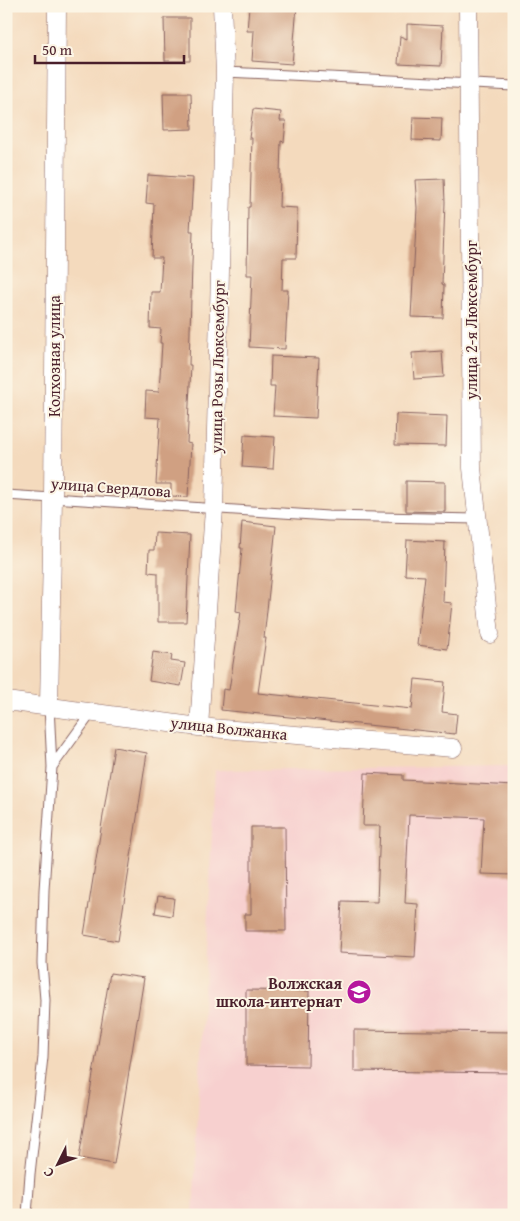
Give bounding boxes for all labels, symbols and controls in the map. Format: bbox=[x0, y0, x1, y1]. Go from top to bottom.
scale bar bbox=[35, 32, 184, 64]
text: 50 m bbox=[42, 39, 73, 60]
street label: улица 2-я Люксембург bbox=[459, 240, 483, 401]
street label: улица Розы Люксембург bbox=[203, 280, 231, 455]
street label: Колхозная улица bbox=[42, 295, 66, 417]
street label: улица Свердлова bbox=[49, 471, 172, 503]
street label: улица Волжанка bbox=[168, 710, 289, 746]
place label: Волжская школа-интернат bbox=[216, 971, 342, 1013]
school or university icon: Волжская школа-интернат bbox=[346, 979, 372, 1005]
north arrow bbox=[32, 1138, 82, 1188]
text: С bbox=[38, 1163, 58, 1182]

